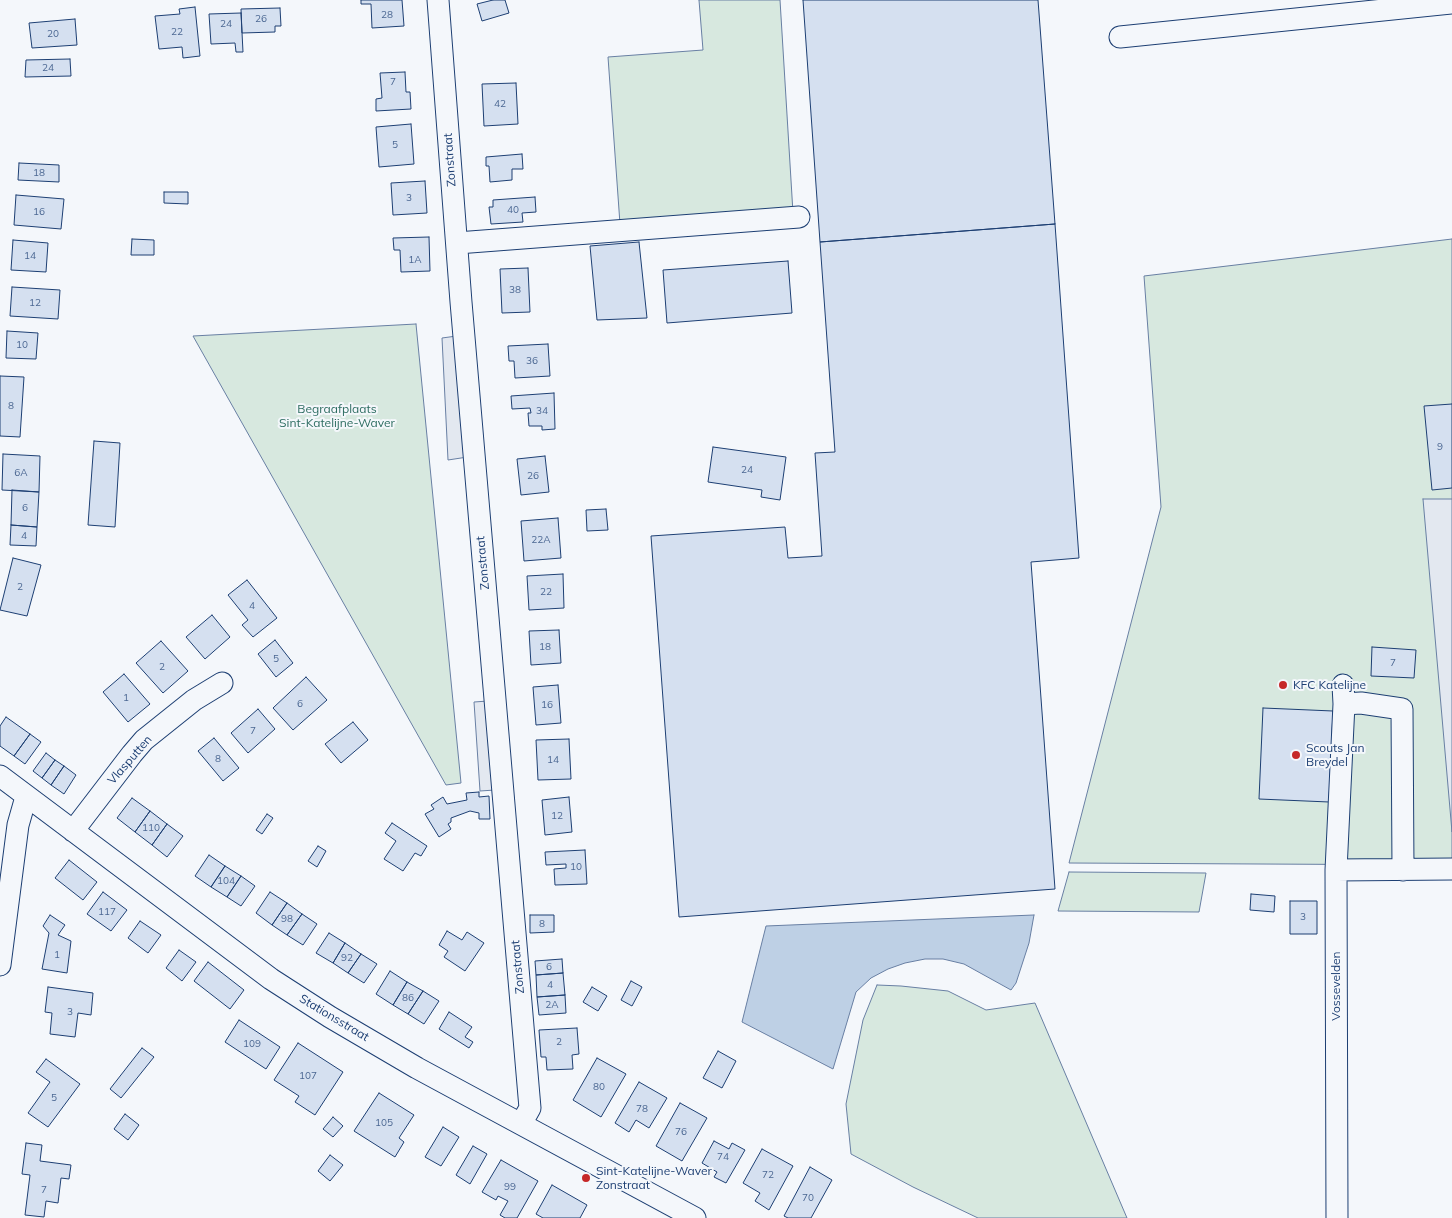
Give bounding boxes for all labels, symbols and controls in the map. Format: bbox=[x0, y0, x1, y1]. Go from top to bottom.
house number: 28 bbox=[381, 9, 393, 21]
house number: 26 bbox=[255, 13, 267, 25]
house number: 24 bbox=[220, 18, 232, 30]
house number: 22 bbox=[171, 26, 183, 38]
house number: 20 bbox=[47, 28, 59, 40]
house number: 24 bbox=[42, 62, 54, 74]
house number: 7 bbox=[390, 76, 396, 88]
house number: 42 bbox=[494, 98, 506, 110]
street label: Zonstraat bbox=[441, 133, 459, 187]
house number: 5 bbox=[392, 139, 398, 151]
house number: 18 bbox=[33, 167, 45, 179]
house number: 3 bbox=[406, 192, 412, 204]
house number: 40 bbox=[507, 204, 519, 216]
house number: 16 bbox=[33, 206, 45, 218]
house number: 14 bbox=[24, 250, 36, 262]
house number: 1A bbox=[408, 254, 422, 266]
house number: 38 bbox=[509, 284, 521, 296]
house number: 12 bbox=[29, 297, 41, 309]
house number: 10 bbox=[16, 339, 28, 351]
house number: 36 bbox=[526, 355, 538, 367]
house number: 8 bbox=[8, 400, 14, 412]
park label: Begraafplaats Sint-Katelijne-Waver bbox=[279, 402, 395, 430]
house number: 34 bbox=[536, 405, 548, 417]
house number: 9 bbox=[1437, 441, 1443, 453]
house number: 24 bbox=[741, 464, 753, 476]
house number: 6A bbox=[14, 467, 28, 479]
house number: 26 bbox=[527, 470, 539, 482]
house number: 6 bbox=[22, 502, 28, 514]
house number: 4 bbox=[21, 530, 27, 542]
house number: 22A bbox=[531, 534, 551, 546]
street label: Zonstraat bbox=[473, 536, 493, 590]
house number: 2 bbox=[17, 581, 23, 593]
house number: 22 bbox=[540, 586, 552, 598]
house number: 4 bbox=[249, 600, 255, 612]
house number: 18 bbox=[539, 641, 551, 653]
house number: 5 bbox=[273, 653, 279, 665]
house number: 7 bbox=[1390, 657, 1396, 669]
house number: 2 bbox=[159, 661, 165, 673]
place label: KFC Katelijne bbox=[1293, 678, 1366, 692]
marker: KFC Katelijne bbox=[1277, 679, 1289, 691]
house number: 1 bbox=[123, 692, 129, 704]
house number: 6 bbox=[297, 698, 303, 710]
house number: 16 bbox=[541, 699, 553, 711]
house number: 7 bbox=[250, 725, 256, 737]
street label: Vlasputten bbox=[105, 733, 155, 787]
place label: Scouts Jan Breydel bbox=[1306, 741, 1365, 769]
marker: Scouts Jan Breydel bbox=[1290, 749, 1302, 761]
house number: 8 bbox=[215, 753, 221, 765]
house number: 14 bbox=[547, 754, 559, 766]
house number: 12 bbox=[551, 810, 563, 822]
house number: 110 bbox=[142, 822, 160, 834]
house number: 10 bbox=[570, 861, 582, 873]
house number: 104 bbox=[217, 875, 235, 887]
house number: 117 bbox=[98, 906, 116, 918]
house number: 3 bbox=[1300, 911, 1306, 923]
house number: 98 bbox=[281, 913, 293, 925]
house number: 8 bbox=[539, 918, 545, 930]
street label: Zonstraat bbox=[508, 940, 528, 994]
house number: 1 bbox=[54, 949, 60, 961]
street label: Vossevelden bbox=[1329, 951, 1343, 1021]
house number: 92 bbox=[341, 952, 353, 964]
house number: 6 bbox=[546, 961, 552, 973]
house number: 4 bbox=[547, 979, 553, 991]
street label: Stationsstraat bbox=[297, 992, 371, 1044]
house number: 86 bbox=[402, 992, 414, 1004]
house number: 2A bbox=[545, 999, 559, 1011]
house number: 3 bbox=[67, 1006, 73, 1018]
house number: 2 bbox=[556, 1036, 562, 1048]
house number: 109 bbox=[243, 1038, 261, 1050]
house number: 107 bbox=[299, 1070, 317, 1082]
house number: 80 bbox=[593, 1081, 605, 1093]
house number: 5 bbox=[51, 1092, 57, 1104]
house number: 78 bbox=[636, 1103, 648, 1115]
house number: 105 bbox=[375, 1117, 393, 1129]
house number: 76 bbox=[675, 1126, 687, 1138]
house number: 74 bbox=[717, 1151, 729, 1163]
place label: Sint-Katelijne-Waver Zonstraat bbox=[596, 1164, 712, 1192]
house number: 72 bbox=[762, 1169, 774, 1181]
marker: Sint-Katelijne-Waver Zonstraat bbox=[580, 1172, 592, 1184]
house number: 99 bbox=[504, 1181, 516, 1193]
house number: 7 bbox=[41, 1184, 47, 1196]
house number: 70 bbox=[802, 1192, 814, 1204]

